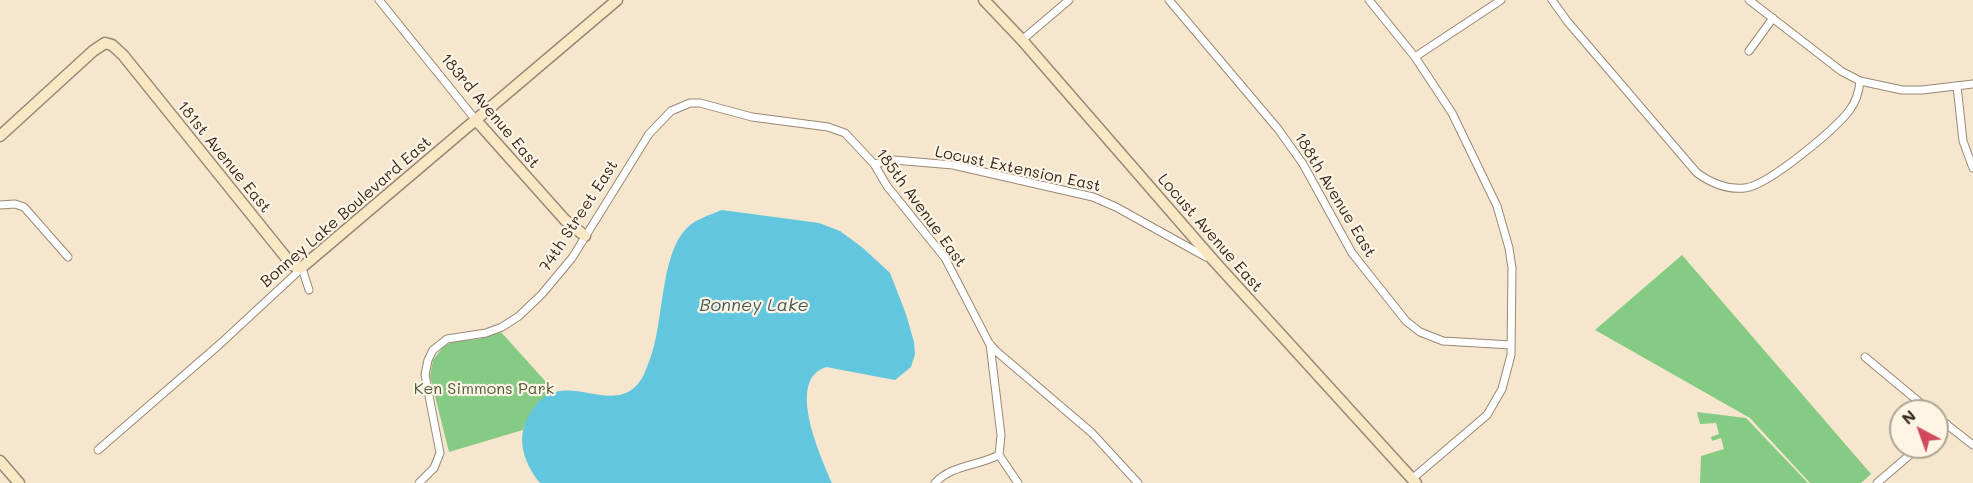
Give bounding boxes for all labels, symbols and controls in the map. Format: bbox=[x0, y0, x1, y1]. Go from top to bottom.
street label: 183rd Avenue East bbox=[436, 50, 544, 172]
street label: 181st Avenue East bbox=[173, 97, 275, 217]
street label: 188th Avenue East bbox=[1290, 129, 1380, 261]
street label: Bonney Lake Boulevard East bbox=[257, 133, 435, 291]
street label: Locust Extension East bbox=[933, 142, 1103, 196]
street label: 185th Avenue East bbox=[872, 145, 970, 271]
street label: 74th Street East bbox=[536, 156, 622, 276]
street label: Locust Avenue East bbox=[1153, 170, 1267, 296]
water label: Bonney Lake bbox=[699, 294, 809, 316]
park label: Ken Simmons Park bbox=[414, 379, 554, 399]
north arrow bbox=[1889, 399, 1949, 459]
text: N bbox=[1897, 405, 1920, 428]

